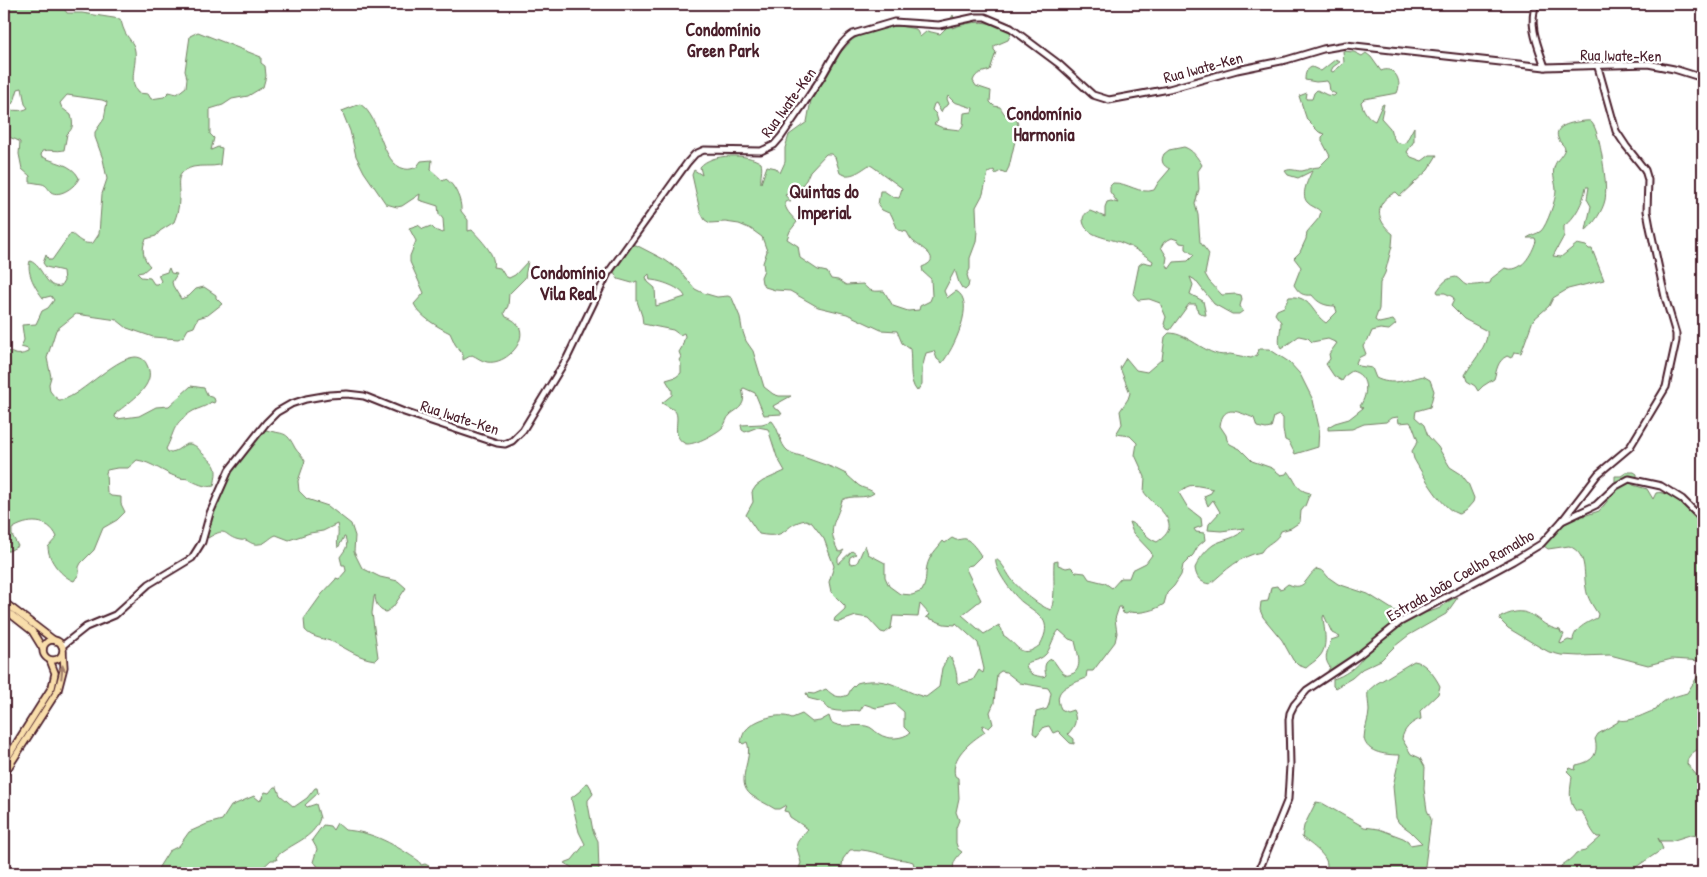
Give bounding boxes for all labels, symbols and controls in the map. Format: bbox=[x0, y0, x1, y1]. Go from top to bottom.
district label: Condomínio Green Park bbox=[685, 17, 761, 63]
street label: Rua Iwate-Ken bbox=[1580, 43, 1662, 67]
street label: Rua Iwate-Ken bbox=[1161, 46, 1245, 88]
street label: Rua Iwate-Ken bbox=[755, 63, 821, 141]
district label: Condomínio Harmonia bbox=[1006, 101, 1082, 147]
district label: Quintas do Imperial bbox=[789, 179, 860, 226]
district label: Condomínio Vila Real bbox=[530, 260, 606, 306]
street label: Rua Iwate-Ken bbox=[418, 394, 502, 440]
street label: Estrada João Coelho Ramalho bbox=[1382, 523, 1538, 626]
one-way arrow bbox=[58, 663, 66, 679]

